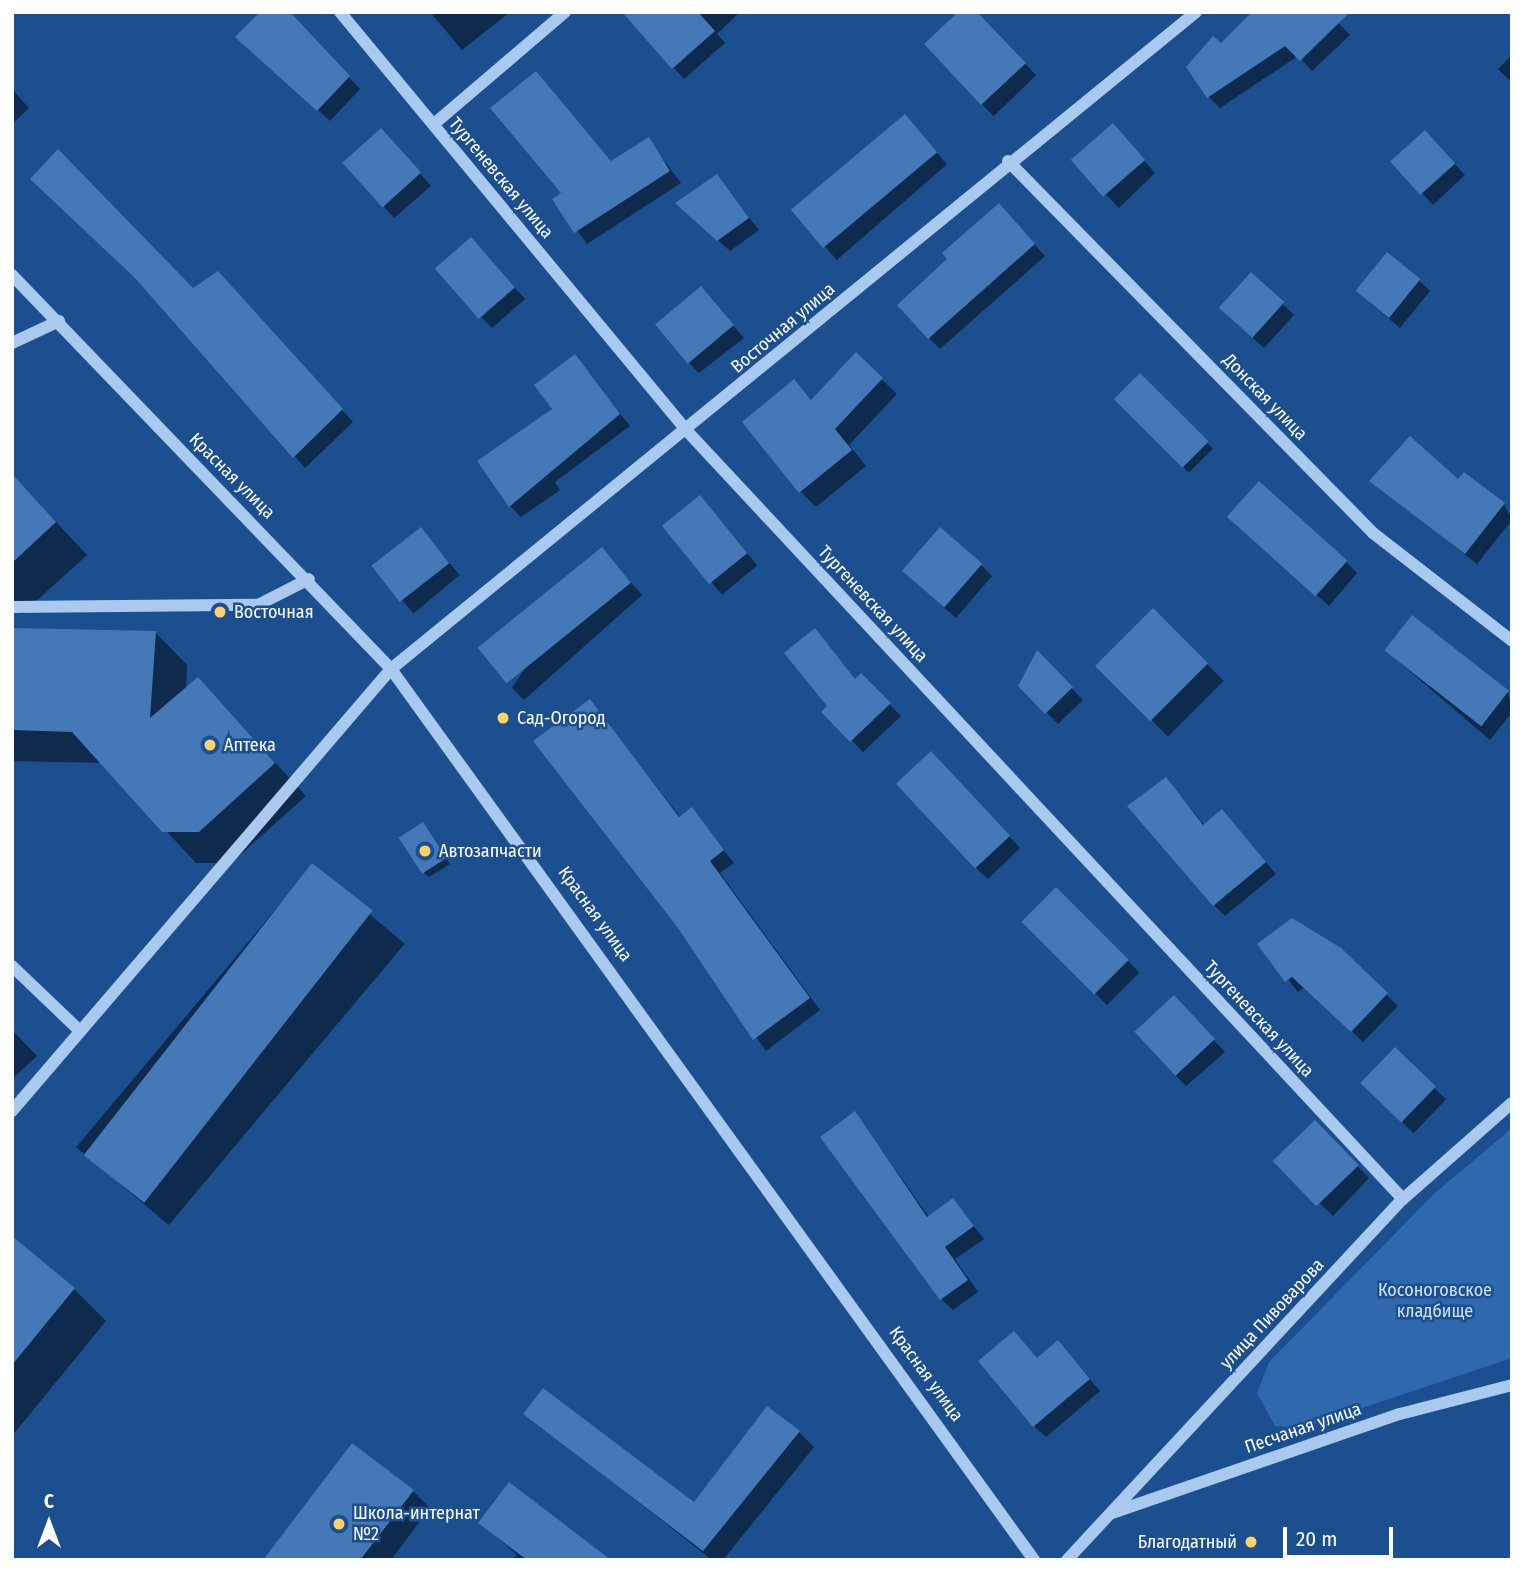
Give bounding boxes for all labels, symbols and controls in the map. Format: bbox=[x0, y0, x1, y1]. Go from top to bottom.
street label: Тургеневская улица bbox=[444, 113, 558, 243]
street label: Восточная улица bbox=[727, 278, 839, 378]
street label: Донская улица bbox=[1218, 349, 1312, 445]
street label: Красная улица bbox=[185, 429, 279, 523]
street label: Тургеневская улица bbox=[814, 541, 932, 667]
place label: Восточная bbox=[234, 601, 314, 623]
marker: Восточная bbox=[212, 604, 228, 620]
place label: Сад-Огород bbox=[517, 707, 606, 729]
marker: Сад-Огород bbox=[495, 710, 511, 726]
place label: Аптека bbox=[224, 734, 276, 756]
marker: Аптека bbox=[202, 737, 218, 753]
place label: Автозапчасти bbox=[439, 840, 542, 862]
marker: Автозапчасти bbox=[417, 843, 433, 859]
street label: Красная улица bbox=[553, 862, 637, 966]
street label: Тургеневская улица bbox=[1200, 956, 1318, 1082]
street label: улица Пивоварова bbox=[1215, 1254, 1329, 1374]
park label: Косоноговское кладбище bbox=[1378, 1280, 1492, 1322]
street label: Красная улица bbox=[884, 1322, 968, 1426]
street label: Песчаная улица bbox=[1242, 1398, 1364, 1458]
north arrow bbox=[14, 1488, 84, 1558]
text: С bbox=[44, 1490, 54, 1513]
place label: Школа-интернат №2 bbox=[353, 1503, 480, 1546]
scale bar bbox=[1286, 1512, 1396, 1556]
marker: Школа-интернат №2 bbox=[331, 1516, 347, 1532]
text: 20 m bbox=[1296, 1526, 1337, 1552]
place label: Благодатный bbox=[1138, 1531, 1237, 1553]
marker: Благодатный bbox=[1243, 1534, 1259, 1550]

